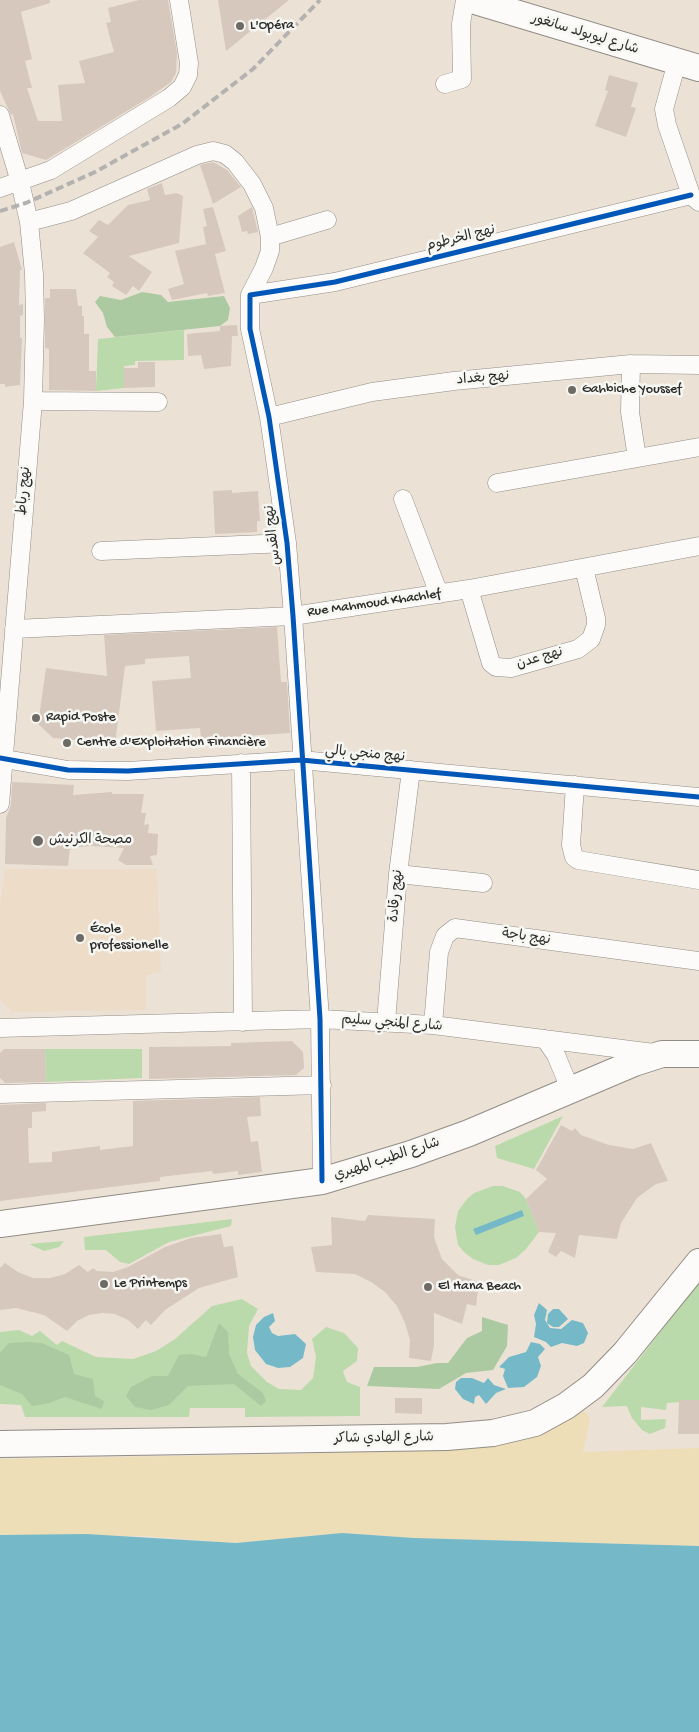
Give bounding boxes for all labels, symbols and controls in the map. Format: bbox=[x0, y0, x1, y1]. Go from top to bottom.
street label: شارع ليوبولد سانغور bbox=[530, 11, 640, 59]
place label: L'Opéra bbox=[250, 18, 294, 34]
marker: L'Opéra bbox=[234, 20, 246, 32]
street label: نهج الخرطوم bbox=[425, 222, 497, 256]
street label: نهج بغداد bbox=[456, 368, 510, 390]
place label: Gahbiche Youssef bbox=[582, 382, 682, 398]
marker: Gahbiche Youssef bbox=[566, 384, 578, 396]
street label: نهج رباط bbox=[15, 466, 35, 516]
street label: نهج القدس bbox=[262, 504, 286, 566]
street label: Rue Mahmoud Khachlef bbox=[306, 586, 442, 622]
street label: نهج عدن bbox=[515, 644, 565, 674]
place label: Rapid Poste bbox=[46, 710, 116, 726]
marker: Rapid Poste bbox=[30, 712, 42, 724]
place label: Centre d'Exploitation Financière bbox=[77, 735, 266, 751]
marker: Centre d'Exploitation Financière bbox=[61, 737, 73, 749]
street label: نهج منجي بالي bbox=[324, 743, 406, 767]
place label: مصحة الكرنيش bbox=[49, 833, 132, 849]
marker: مصحة الكرنيش bbox=[31, 834, 45, 848]
street label: نهج رقادة bbox=[386, 869, 408, 923]
place label: École professionelle bbox=[90, 922, 169, 954]
street label: نهج باجة bbox=[501, 926, 551, 950]
marker: École professionelle bbox=[74, 932, 86, 944]
street label: شارع المنجي سليم bbox=[341, 1012, 443, 1036]
street label: شارع الطيب المهيري bbox=[332, 1135, 442, 1185]
place label: Le Printemps bbox=[114, 1276, 187, 1292]
marker: Le Printemps bbox=[98, 1278, 110, 1290]
place label: El Hana Beach bbox=[438, 1279, 521, 1295]
marker: El Hana Beach bbox=[422, 1281, 434, 1293]
street label: شارع الهادي شاكر bbox=[334, 1430, 434, 1448]

